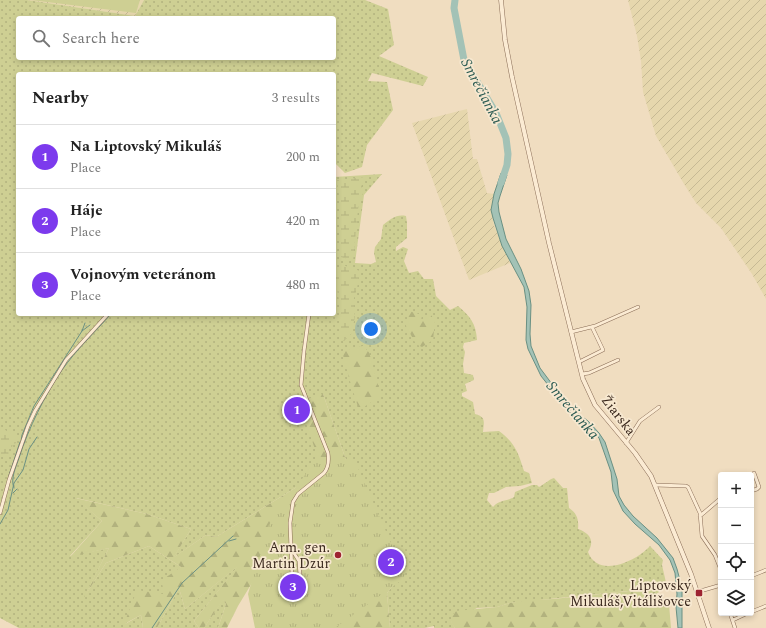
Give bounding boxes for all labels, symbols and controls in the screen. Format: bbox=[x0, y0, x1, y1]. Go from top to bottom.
search box bbox=[16, 16, 336, 60]
icon: search bbox=[30, 27, 52, 49]
text: Search here bbox=[62, 27, 140, 50]
water label: Smrečianka bbox=[455, 54, 509, 128]
text: Nearby bbox=[32, 85, 88, 111]
text: 3 results bbox=[272, 88, 320, 108]
text: Na Liptovský Mikuláš bbox=[70, 135, 222, 158]
text: 1 bbox=[41, 147, 49, 167]
text: 200 m bbox=[286, 147, 320, 167]
text: Place bbox=[70, 158, 101, 178]
text: Háje bbox=[70, 199, 103, 222]
text: 2 bbox=[41, 211, 49, 231]
text: 420 m bbox=[286, 211, 320, 231]
text: Place bbox=[70, 222, 101, 242]
text: Vojnovým veteránom bbox=[70, 263, 216, 286]
text: 3 bbox=[41, 275, 49, 295]
text: 480 m bbox=[286, 275, 320, 295]
text: Place bbox=[70, 286, 101, 306]
your location bbox=[361, 319, 381, 339]
water label: Smrečianka bbox=[541, 376, 605, 445]
street label: Žiarska bbox=[596, 391, 641, 440]
pin: 1 bbox=[284, 395, 310, 425]
map controls bbox=[718, 472, 754, 616]
button: + bbox=[718, 472, 754, 508]
button: − bbox=[718, 508, 754, 544]
place label: Arm. gen. Martin Dzúr bbox=[252, 537, 330, 574]
button: locate bbox=[718, 544, 754, 580]
pin: 2 bbox=[378, 547, 404, 577]
marker: Arm. gen. Martin Dzúr bbox=[333, 550, 343, 560]
pin: 3 bbox=[280, 572, 306, 602]
place label: Liptovský Mikuláš,Vitálišovce bbox=[570, 575, 692, 612]
button: layers bbox=[718, 580, 754, 616]
marker: Liptovský Mikuláš,Vitálišovce bbox=[694, 588, 704, 598]

